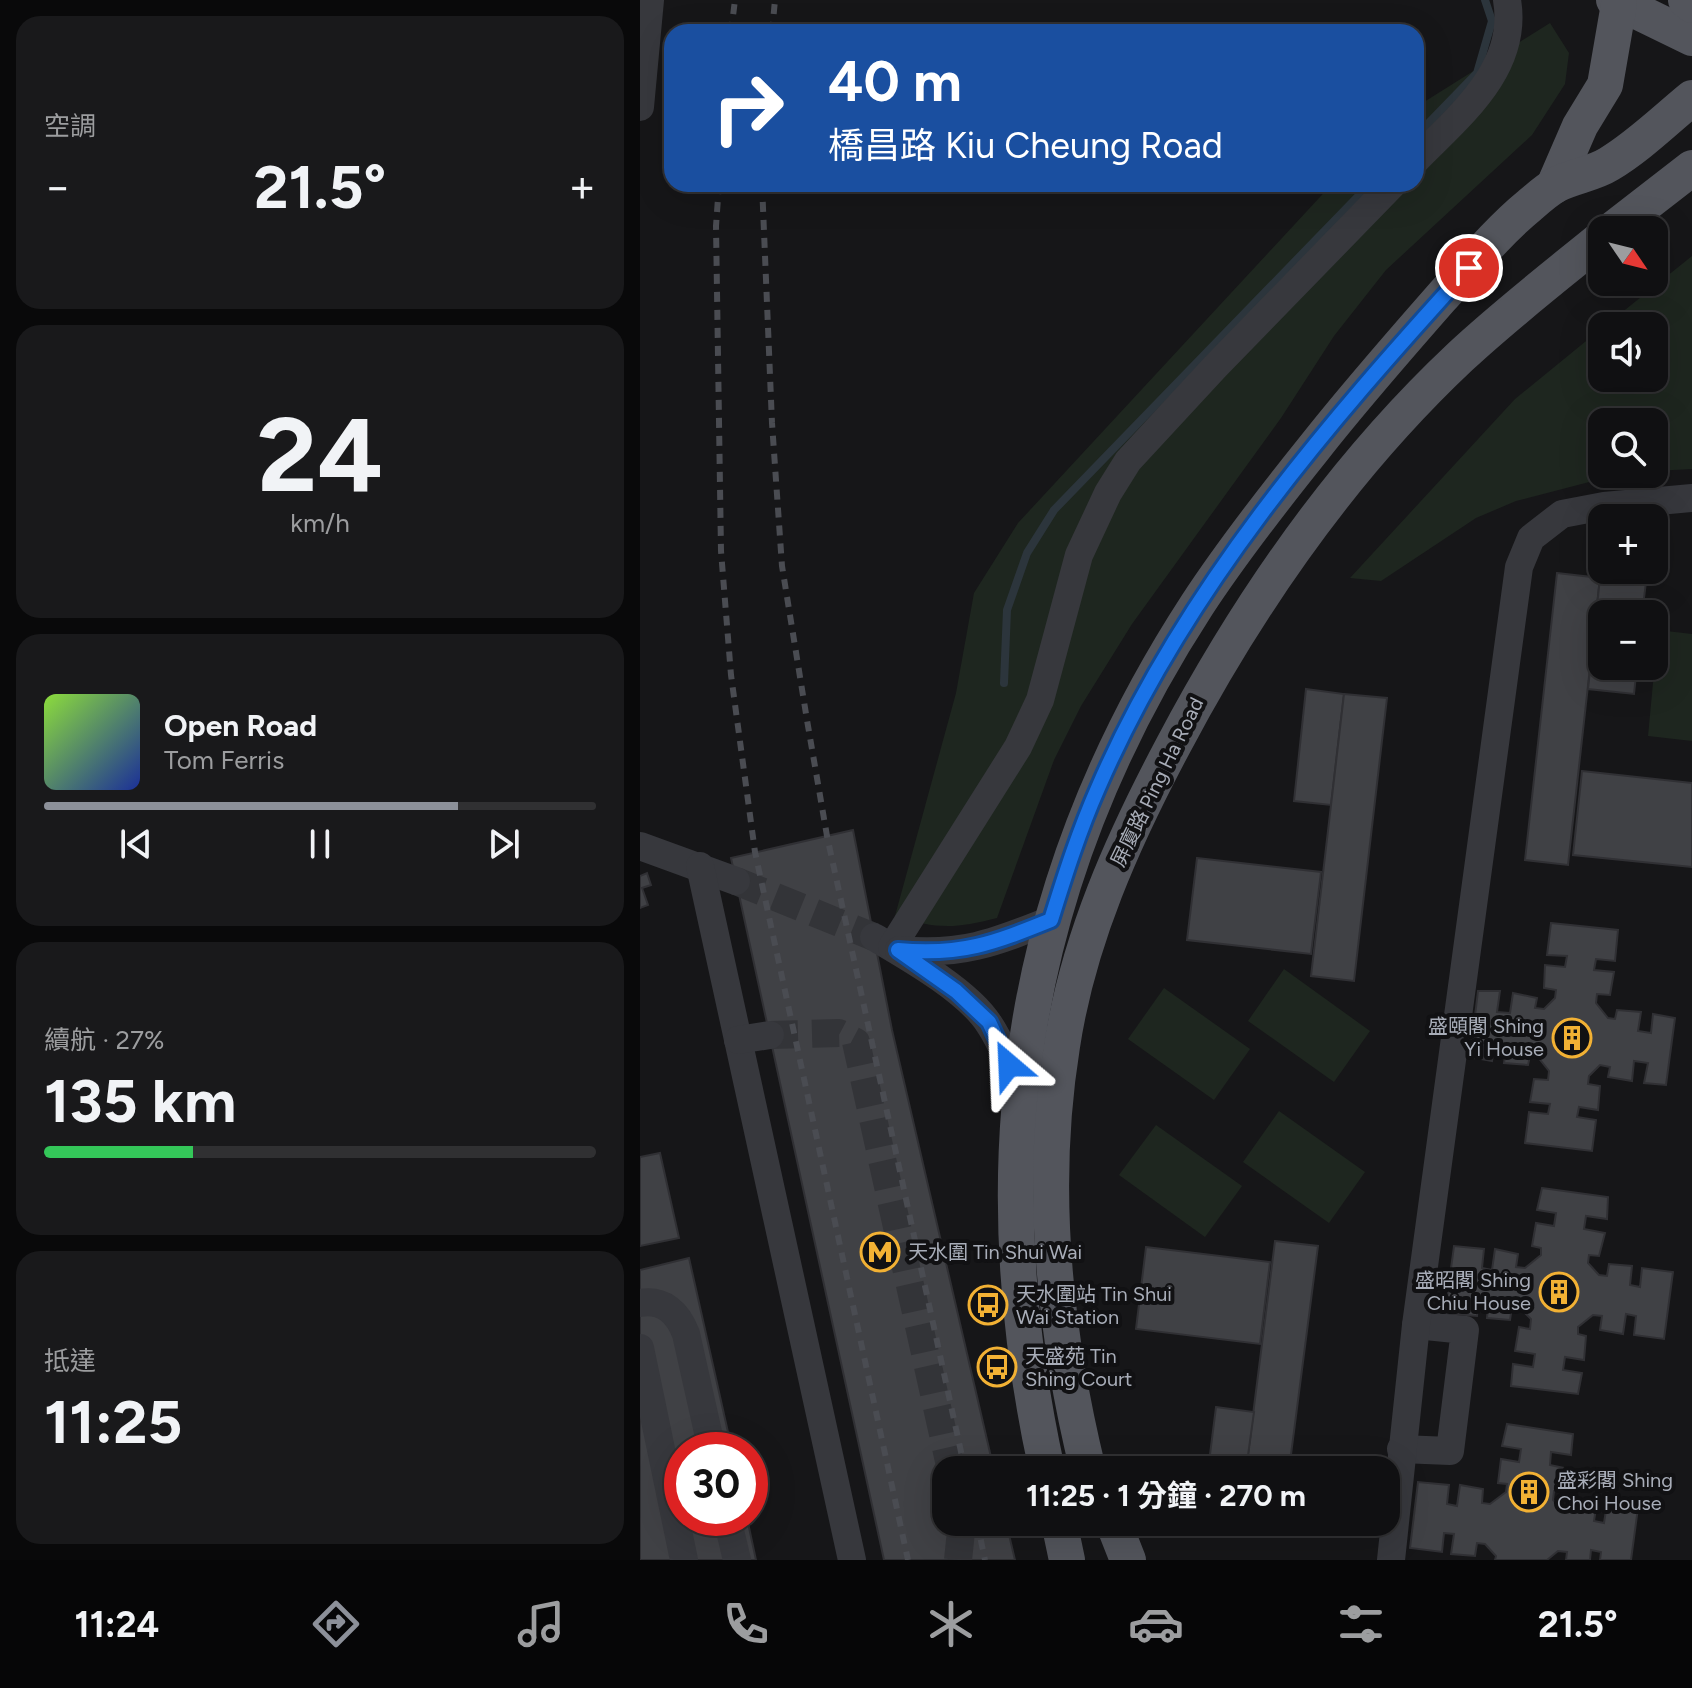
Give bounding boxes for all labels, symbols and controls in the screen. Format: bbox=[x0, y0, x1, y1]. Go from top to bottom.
text: 40 m bbox=[828, 48, 962, 115]
icon: right bbox=[696, 56, 800, 160]
text: 空調 bbox=[44, 110, 96, 142]
text: 橋昌路 Kiu Cheung Road bbox=[828, 124, 1223, 167]
text: 21.5° bbox=[254, 151, 386, 223]
text: − bbox=[44, 160, 71, 213]
text: + bbox=[569, 160, 596, 213]
north arrow bbox=[1588, 216, 1668, 296]
map controls bbox=[1588, 216, 1668, 680]
pin bbox=[1435, 234, 1503, 302]
icon: arrive bbox=[1447, 246, 1491, 290]
button: sound bbox=[1588, 312, 1668, 392]
text: 24 bbox=[257, 392, 383, 517]
button: search bbox=[1588, 408, 1668, 488]
button: + bbox=[1588, 504, 1668, 584]
text: km/h bbox=[290, 507, 350, 539]
button: − bbox=[1588, 600, 1668, 680]
street label: 屏廈路 Ping Ha Road bbox=[1106, 694, 1208, 870]
text: Open Road bbox=[164, 707, 317, 744]
text: Tom Ferris bbox=[164, 744, 284, 776]
icon: previous bbox=[114, 822, 158, 866]
icon: pause bbox=[298, 822, 342, 866]
icon: next bbox=[482, 822, 526, 866]
place label: 盛頤閣 Shing Yi House bbox=[1428, 1014, 1544, 1061]
building icon: 盛頤閣 Shing Yi House bbox=[1551, 1017, 1593, 1059]
position arrow bbox=[967, 1023, 1051, 1107]
text: 續航 · 27% bbox=[44, 1024, 164, 1056]
text: 135 km bbox=[44, 1065, 236, 1137]
metro station icon: 天水圍 Tin Shui Wai bbox=[859, 1231, 901, 1273]
place label: 天水圍 Tin Shui Wai bbox=[908, 1240, 1082, 1264]
place label: 盛昭閣 Shing Chiu House bbox=[1415, 1268, 1531, 1315]
building icon: 盛昭閣 Shing Chiu House bbox=[1538, 1271, 1580, 1313]
place label: 天水圍站 Tin Shui Wai Station bbox=[1016, 1282, 1172, 1329]
bus stop icon: 天水圍站 Tin Shui Wai Station bbox=[967, 1284, 1009, 1326]
place label: 天盛苑 Tin Shing Court bbox=[1025, 1344, 1132, 1391]
text: 抵達 bbox=[44, 1345, 96, 1377]
bus stop icon: 天盛苑 Tin Shing Court bbox=[976, 1346, 1018, 1388]
text: 11:25 bbox=[44, 1386, 182, 1458]
speed limit sign: 30 bbox=[664, 1432, 768, 1536]
place label: 盛彩閣 Shing Choi House bbox=[1557, 1468, 1673, 1515]
building icon: 盛彩閣 Shing Choi House bbox=[1508, 1471, 1550, 1513]
text: 11:25 · 1 分鐘 · 270 m bbox=[1026, 1477, 1306, 1514]
icon: directions bbox=[308, 1596, 364, 1652]
icon: music bbox=[513, 1596, 569, 1652]
icon: phone bbox=[718, 1596, 774, 1652]
icon: climate bbox=[923, 1596, 979, 1652]
icon: car bbox=[1128, 1596, 1184, 1652]
icon: filters bbox=[1333, 1596, 1389, 1652]
text: 11:24 bbox=[74, 1603, 159, 1646]
text: 21.5° bbox=[1538, 1603, 1618, 1646]

